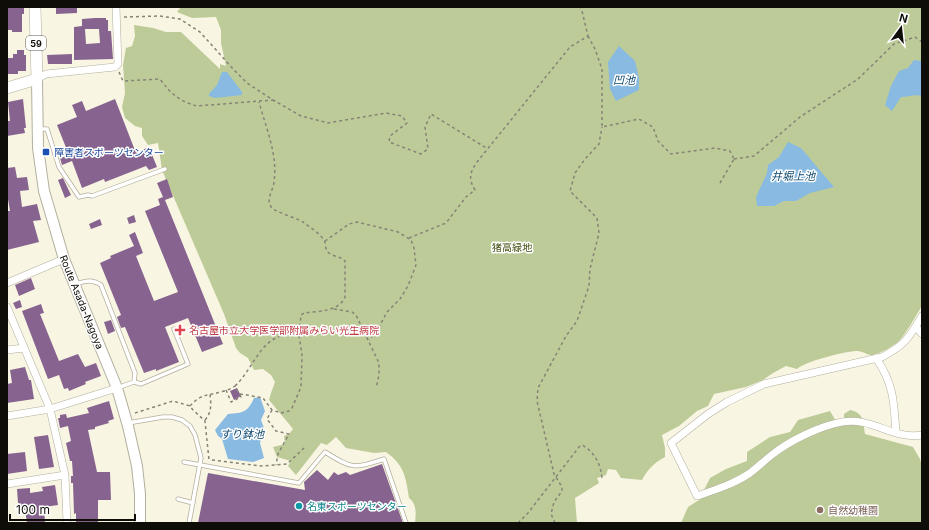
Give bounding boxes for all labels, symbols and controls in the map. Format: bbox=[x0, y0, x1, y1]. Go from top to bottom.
north arrow bbox=[881, 8, 921, 48]
text: N bbox=[898, 10, 909, 26]
road number: 59 bbox=[26, 36, 46, 50]
water label: 凹池 bbox=[613, 73, 636, 87]
place label: 障害者スポーツセンター bbox=[54, 146, 164, 158]
marker: 障害者スポーツセンター bbox=[41, 147, 51, 157]
water label: 井堀上池 bbox=[771, 169, 816, 183]
park label: 猪高緑地 bbox=[492, 241, 533, 253]
street label: Route Asada-Nagoya bbox=[58, 253, 106, 351]
marker: 名古屋市立大学医学部附属みらい光生病院 bbox=[174, 324, 186, 336]
place label: 名古屋市立大学医学部附属みらい光生病院 bbox=[189, 324, 379, 336]
water label: すり鉢池 bbox=[220, 427, 265, 441]
scale bar bbox=[10, 496, 135, 522]
place label: 名東スポーツセンター bbox=[307, 500, 407, 512]
marker: 名東スポーツセンター bbox=[294, 501, 304, 511]
text: 100 m bbox=[16, 502, 50, 517]
place label: 自然幼稚園 bbox=[828, 504, 878, 516]
marker: 自然幼稚園 bbox=[815, 505, 825, 515]

